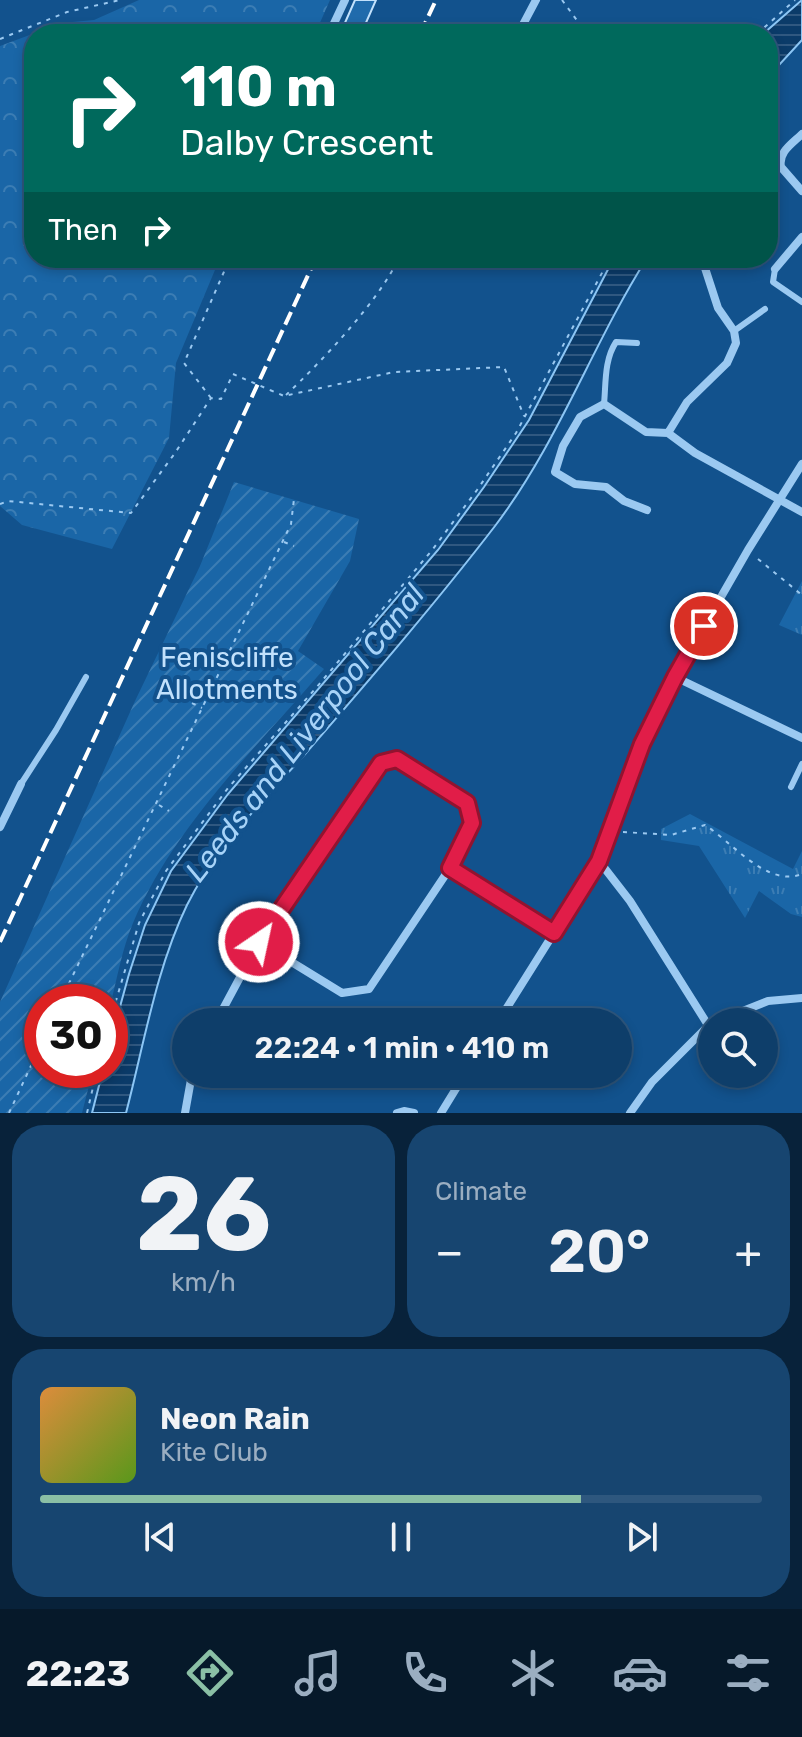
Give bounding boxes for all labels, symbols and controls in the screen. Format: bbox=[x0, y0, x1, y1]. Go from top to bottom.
text: 110 m bbox=[180, 54, 337, 120]
icon: right bbox=[48, 56, 152, 160]
text: Dalby Crescent bbox=[180, 121, 433, 164]
icon: right bbox=[134, 208, 178, 252]
text: Then bbox=[48, 212, 118, 248]
water label: Leeds and Liverpool Canal bbox=[178, 577, 433, 889]
pin bbox=[670, 592, 738, 660]
icon: arrive bbox=[682, 604, 726, 648]
park label: Feniscliffe Allotments bbox=[156, 641, 298, 706]
position arrow bbox=[217, 900, 301, 984]
speed limit sign: 30 bbox=[24, 984, 128, 1088]
map controls bbox=[698, 1008, 778, 1088]
button: search bbox=[698, 1008, 778, 1088]
text: 22:24 · 1 min · 410 m bbox=[255, 1030, 549, 1066]
text: 26 bbox=[136, 1153, 271, 1276]
text: Climate bbox=[435, 1176, 527, 1207]
text: 20° bbox=[548, 1216, 650, 1287]
text: − bbox=[435, 1226, 464, 1278]
text: + bbox=[735, 1226, 762, 1278]
text: km/h bbox=[171, 1267, 236, 1298]
text: Neon Rain bbox=[160, 1401, 310, 1437]
text: Kite Club bbox=[160, 1437, 268, 1468]
icon: previous bbox=[138, 1515, 182, 1559]
icon: pause bbox=[379, 1515, 423, 1559]
icon: next bbox=[620, 1515, 664, 1559]
icon: directions bbox=[182, 1645, 238, 1701]
icon: music bbox=[290, 1645, 346, 1701]
icon: phone bbox=[397, 1645, 453, 1701]
icon: climate bbox=[505, 1645, 561, 1701]
icon: car bbox=[612, 1645, 668, 1701]
icon: filters bbox=[720, 1645, 776, 1701]
text: 22:23 bbox=[26, 1652, 130, 1695]

